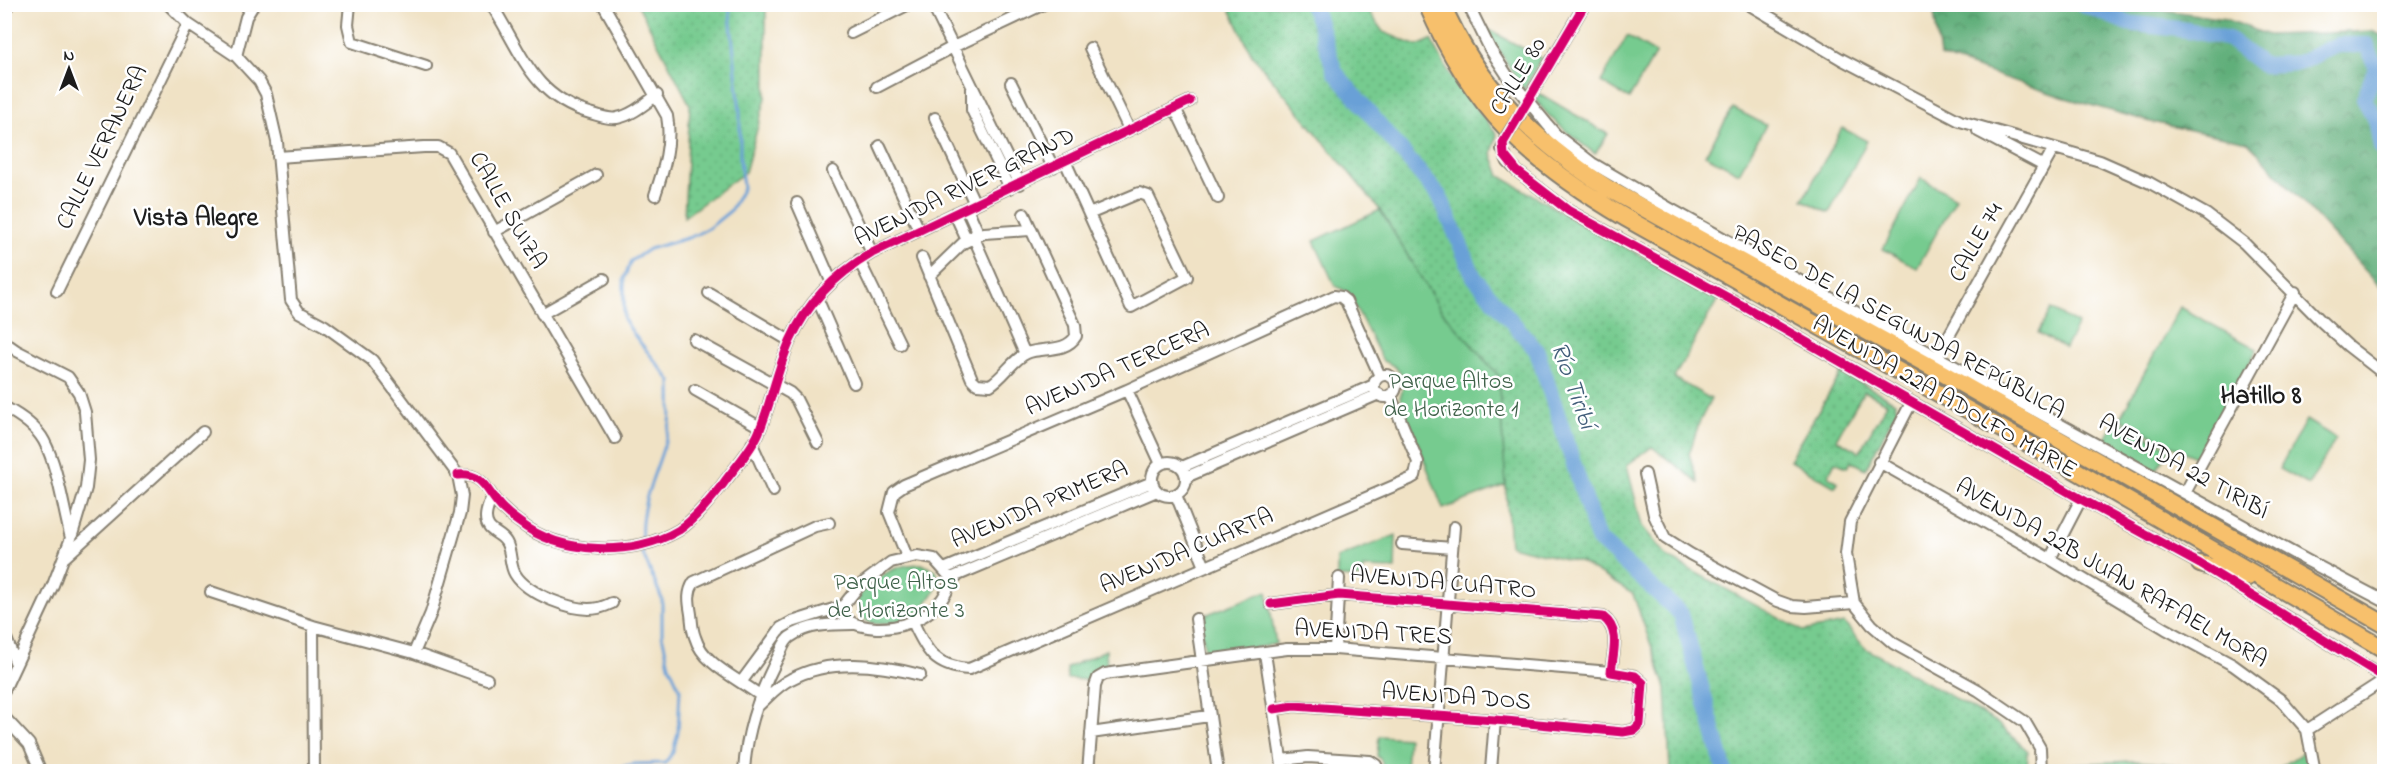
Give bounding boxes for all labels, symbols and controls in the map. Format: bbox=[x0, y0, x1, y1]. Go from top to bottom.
street label: CALLE 80 bbox=[1482, 31, 1556, 123]
north arrow bbox=[39, 39, 99, 99]
text: N bbox=[64, 44, 75, 68]
street label: CALLE VERANERA bbox=[48, 60, 158, 236]
street label: AVENIDA RIVER GRAND bbox=[849, 119, 1081, 257]
street label: CALLE SUIZA bbox=[459, 146, 555, 276]
street label: CALLE 74 bbox=[1941, 197, 2013, 289]
district label: Vista Alegre bbox=[133, 200, 259, 239]
street label: PASEO DE LA SEGUNDA REPÚBLICA bbox=[1725, 217, 2071, 429]
street label: AVENIDA 22A ADOLFO MARIE bbox=[1805, 308, 2083, 488]
street label: AVENIDA TERCERA bbox=[1020, 314, 1216, 426]
water label: Río Tiribí bbox=[1539, 337, 1607, 439]
park label: Parque Altos de Horizonte 1 bbox=[1383, 365, 1519, 428]
district label: Hatillo 8 bbox=[2220, 378, 2302, 416]
street label: AVENIDA 22 TIRIBÍ bbox=[2091, 406, 2275, 530]
street label: AVENIDA PRIMERA bbox=[946, 453, 1134, 559]
street label: AVENIDA 22B JUAN RAFAEL MORA bbox=[1948, 470, 2274, 678]
street label: AVENIDA CUARTA bbox=[1095, 500, 1279, 604]
street label: AVENIDA CUATRO bbox=[1348, 558, 1538, 610]
park label: Parque Altos de Horizonte 3 bbox=[827, 566, 965, 629]
street label: AVENIDA TRES bbox=[1293, 612, 1453, 656]
street label: AVENIDA DOS bbox=[1380, 675, 1532, 721]

